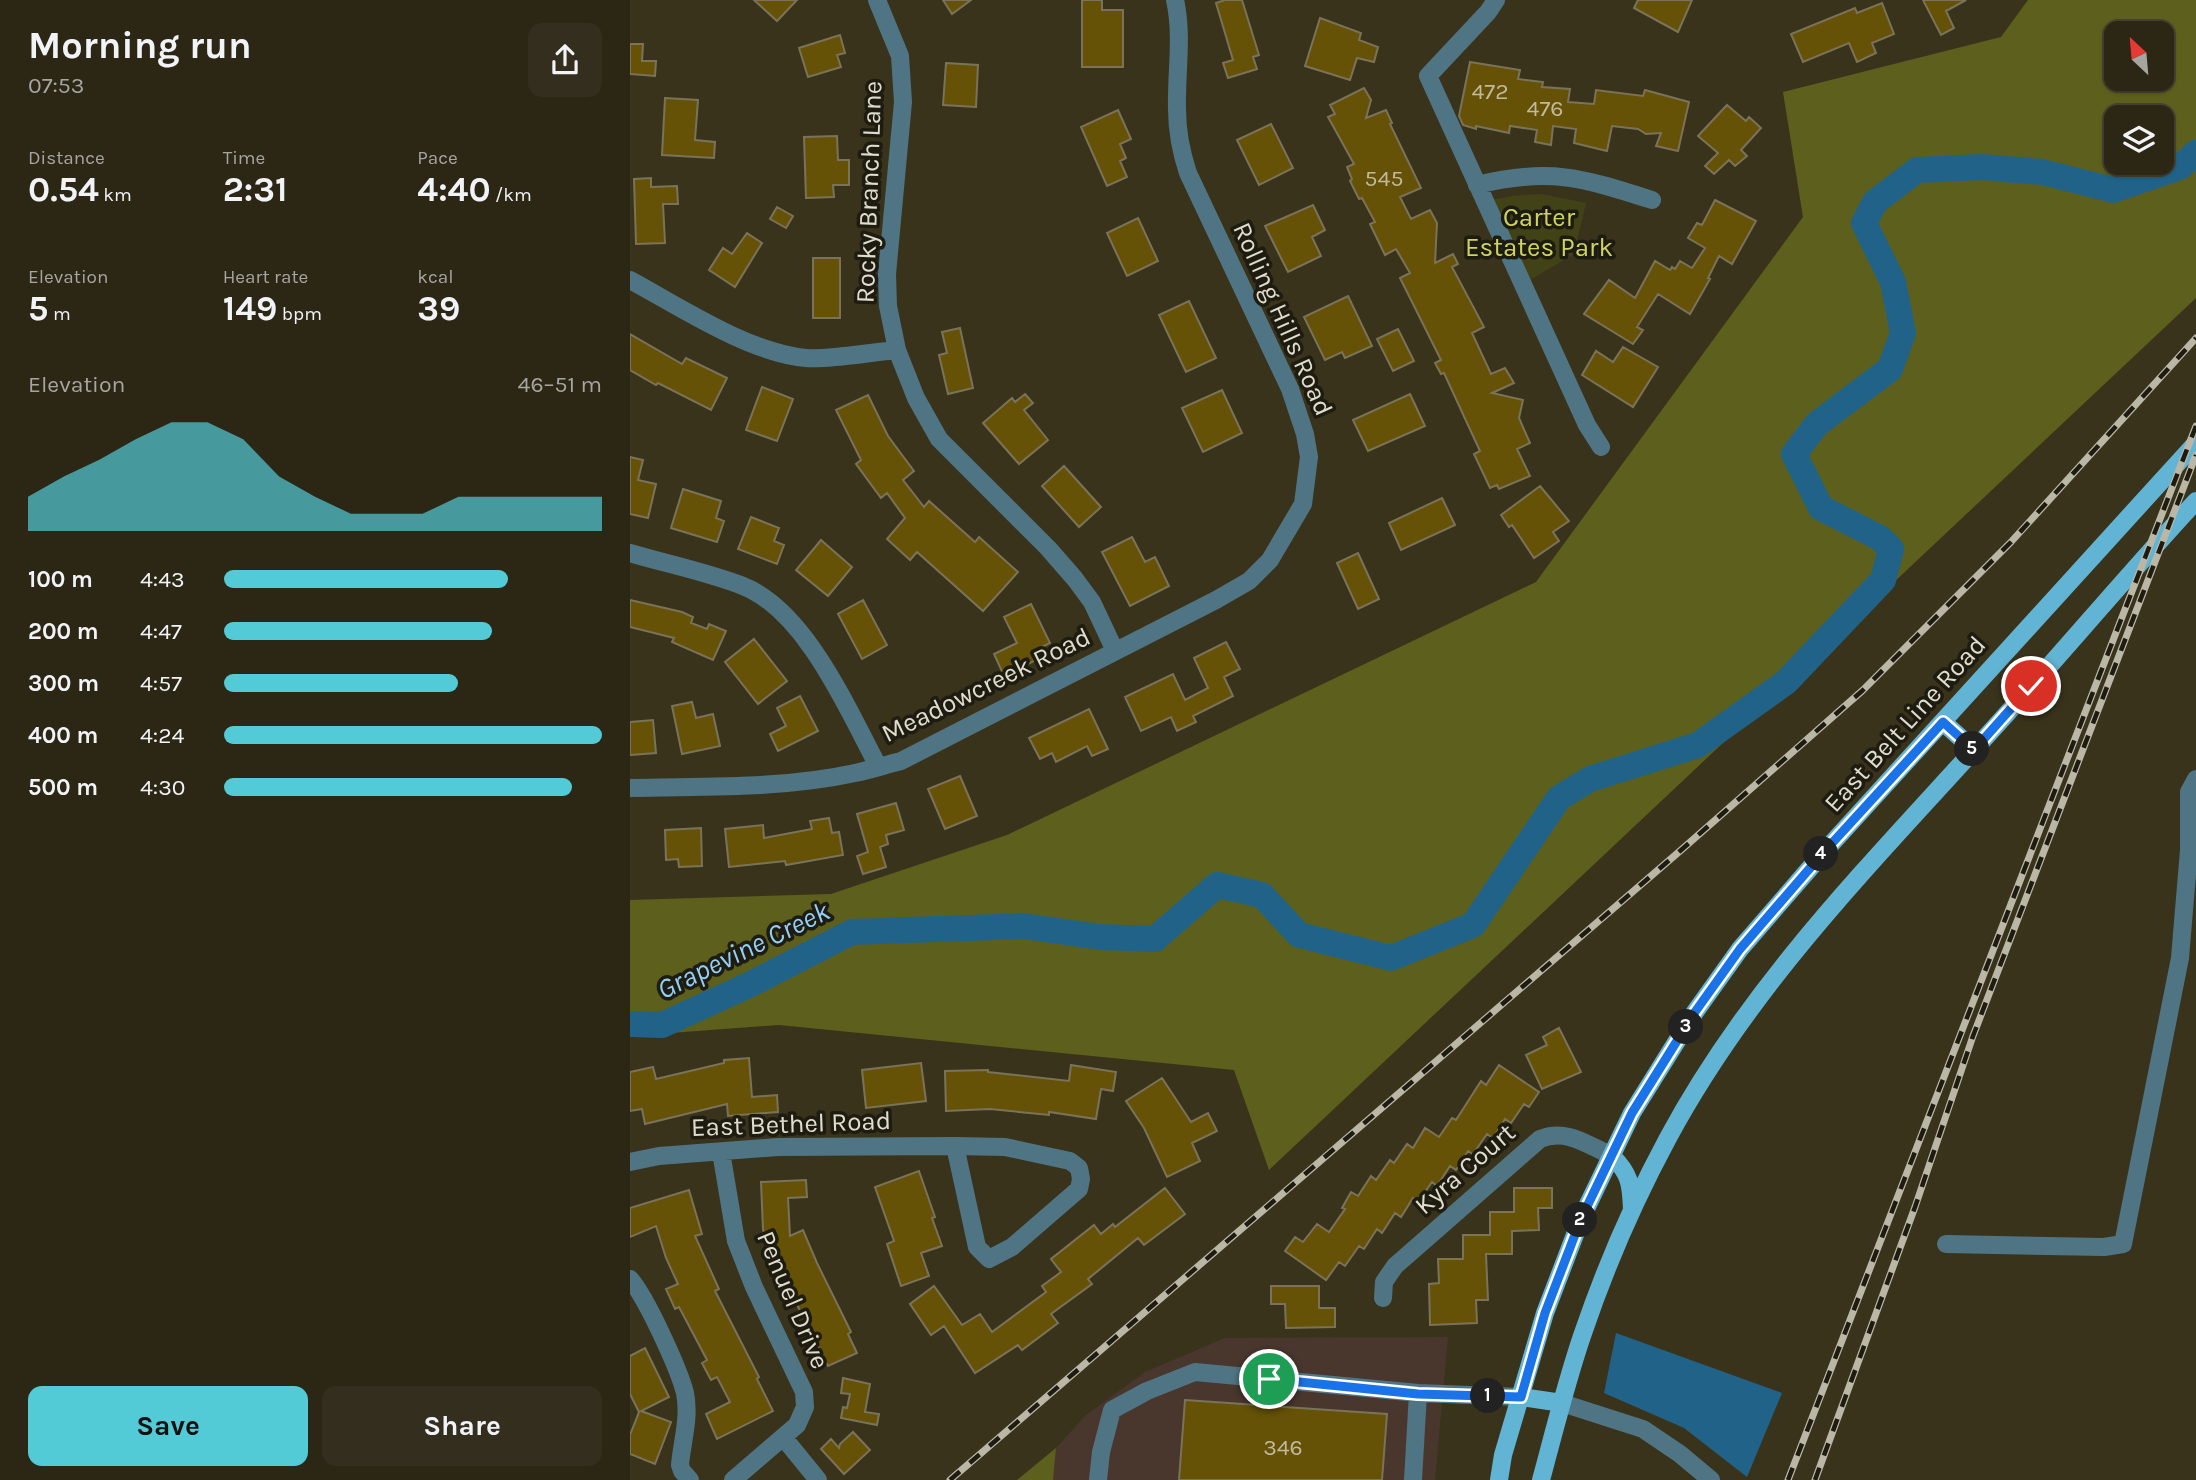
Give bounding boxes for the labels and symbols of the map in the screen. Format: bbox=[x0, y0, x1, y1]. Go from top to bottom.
north arrow bbox=[2104, 21, 2174, 91]
house number: 472 bbox=[1472, 78, 1508, 105]
street label: Rocky Branch Lane bbox=[850, 80, 888, 304]
house number: 476 bbox=[1527, 95, 1563, 122]
house number: 545 bbox=[1365, 165, 1403, 192]
park label: Carter Estates Park bbox=[1465, 202, 1613, 263]
street label: Rolling Hills Road bbox=[1226, 218, 1340, 420]
street label: Meadowcreek Road bbox=[877, 621, 1095, 749]
street label: East Belt Line Road bbox=[1818, 630, 1992, 818]
pin bbox=[2001, 656, 2061, 716]
pin: 5 bbox=[1954, 732, 1990, 766]
pin: 4 bbox=[1804, 836, 1838, 872]
water label: Grapevine Creek bbox=[652, 894, 835, 1006]
pin: 3 bbox=[1668, 1010, 1704, 1044]
street label: East Bethel Road bbox=[690, 1105, 892, 1143]
street label: Kyra Court bbox=[1408, 1117, 1522, 1221]
pin: 2 bbox=[1562, 1202, 1598, 1238]
street label: Penuel Drive bbox=[750, 1226, 836, 1374]
pin bbox=[1239, 1349, 1299, 1409]
pin: 1 bbox=[1470, 1378, 1506, 1414]
house number: 346 bbox=[1263, 1434, 1303, 1461]

